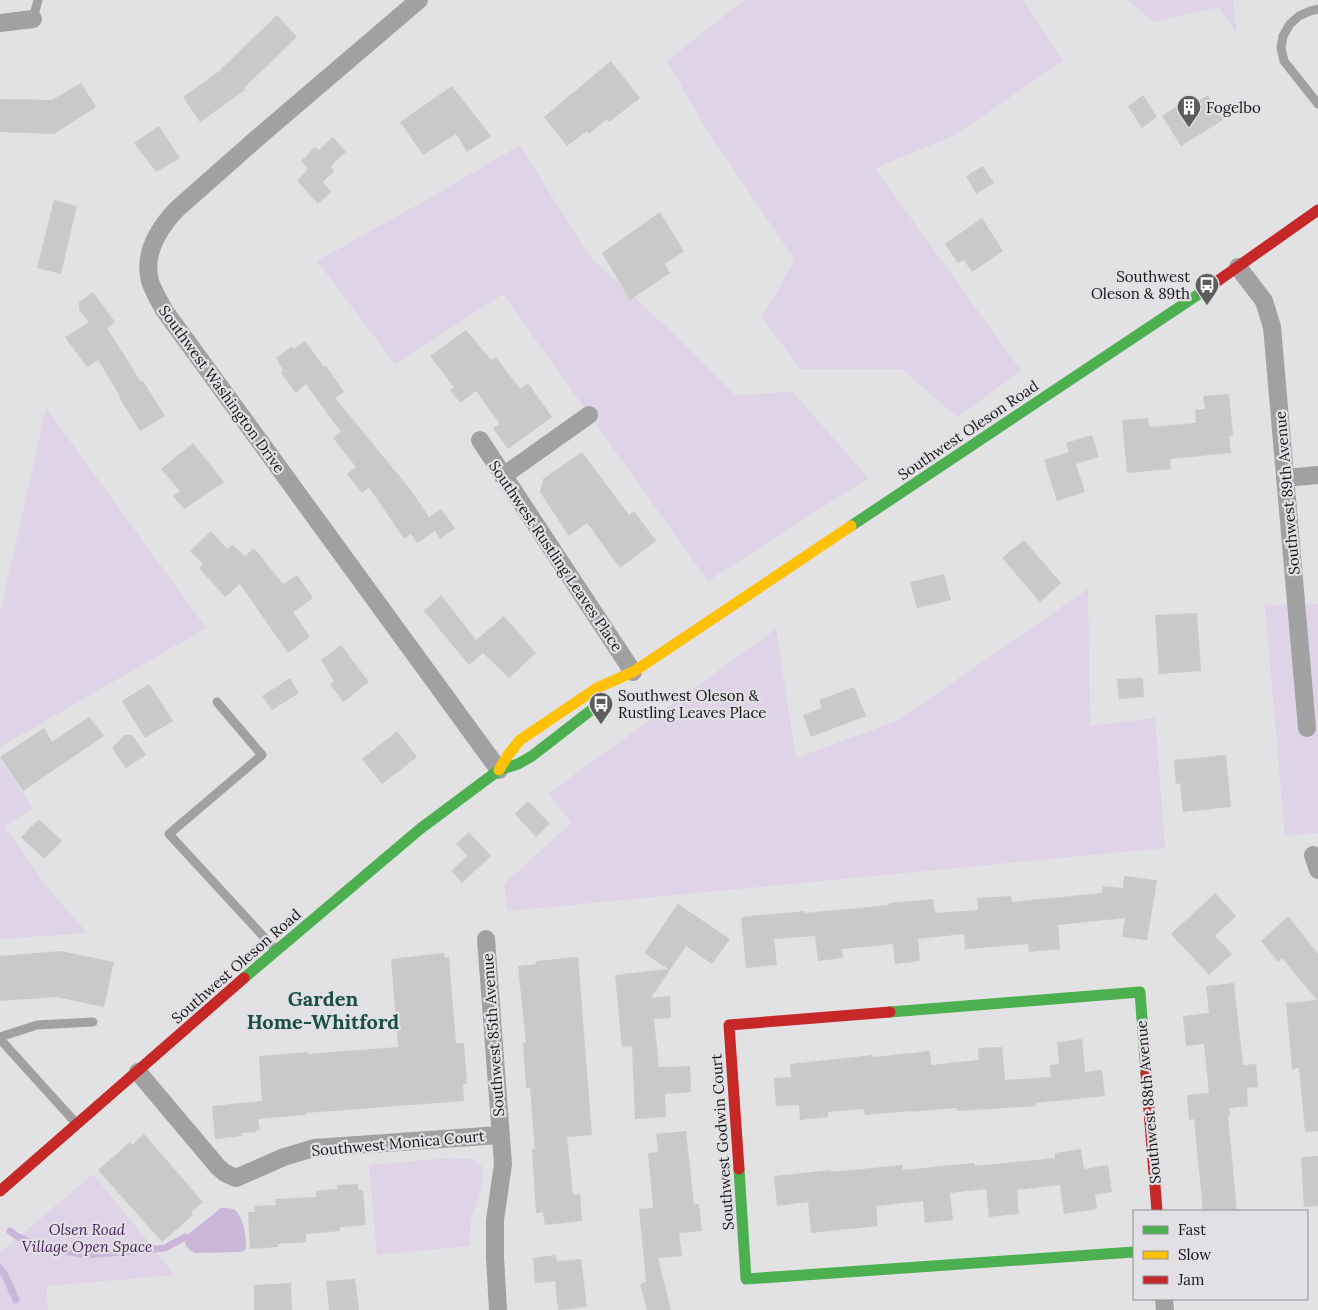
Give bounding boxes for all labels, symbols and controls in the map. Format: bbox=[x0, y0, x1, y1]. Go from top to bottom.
building icon: Fogelbo bbox=[1176, 94, 1202, 128]
place label: Fogelbo bbox=[1206, 98, 1261, 117]
place label: Southwest Oleson & 89th bbox=[1091, 267, 1190, 303]
bus stop icon: Southwest Oleson & 89th bbox=[1194, 272, 1220, 306]
street label: Southwest Washington Drive bbox=[155, 302, 289, 476]
street label: Southwest Oleson Road bbox=[894, 376, 1042, 484]
street label: Southwest 89th Avenue bbox=[1270, 410, 1304, 576]
street label: Southwest Rustling Leaves Place bbox=[485, 457, 627, 655]
place label: Southwest Oleson & Rustling Leaves Place bbox=[618, 686, 766, 722]
bus stop icon: Southwest Oleson & Rustling Leaves Place bbox=[588, 691, 614, 725]
street label: Southwest Oleson Road bbox=[167, 905, 305, 1027]
street label: Southwest 85th Avenue bbox=[478, 953, 508, 1117]
district label: Garden Home-Whitford bbox=[247, 986, 399, 1034]
street label: Southwest 88th Avenue bbox=[1131, 1019, 1165, 1185]
street label: Southwest Godwin Court bbox=[706, 1053, 738, 1231]
street label: Southwest Monica Court bbox=[311, 1126, 485, 1160]
legend bbox=[1133, 1210, 1308, 1300]
park label: Olsen Road Village Open Space bbox=[22, 1220, 152, 1256]
text: Fast bbox=[1178, 1220, 1206, 1239]
text: Slow bbox=[1178, 1245, 1211, 1264]
text: Jam bbox=[1177, 1270, 1205, 1289]

